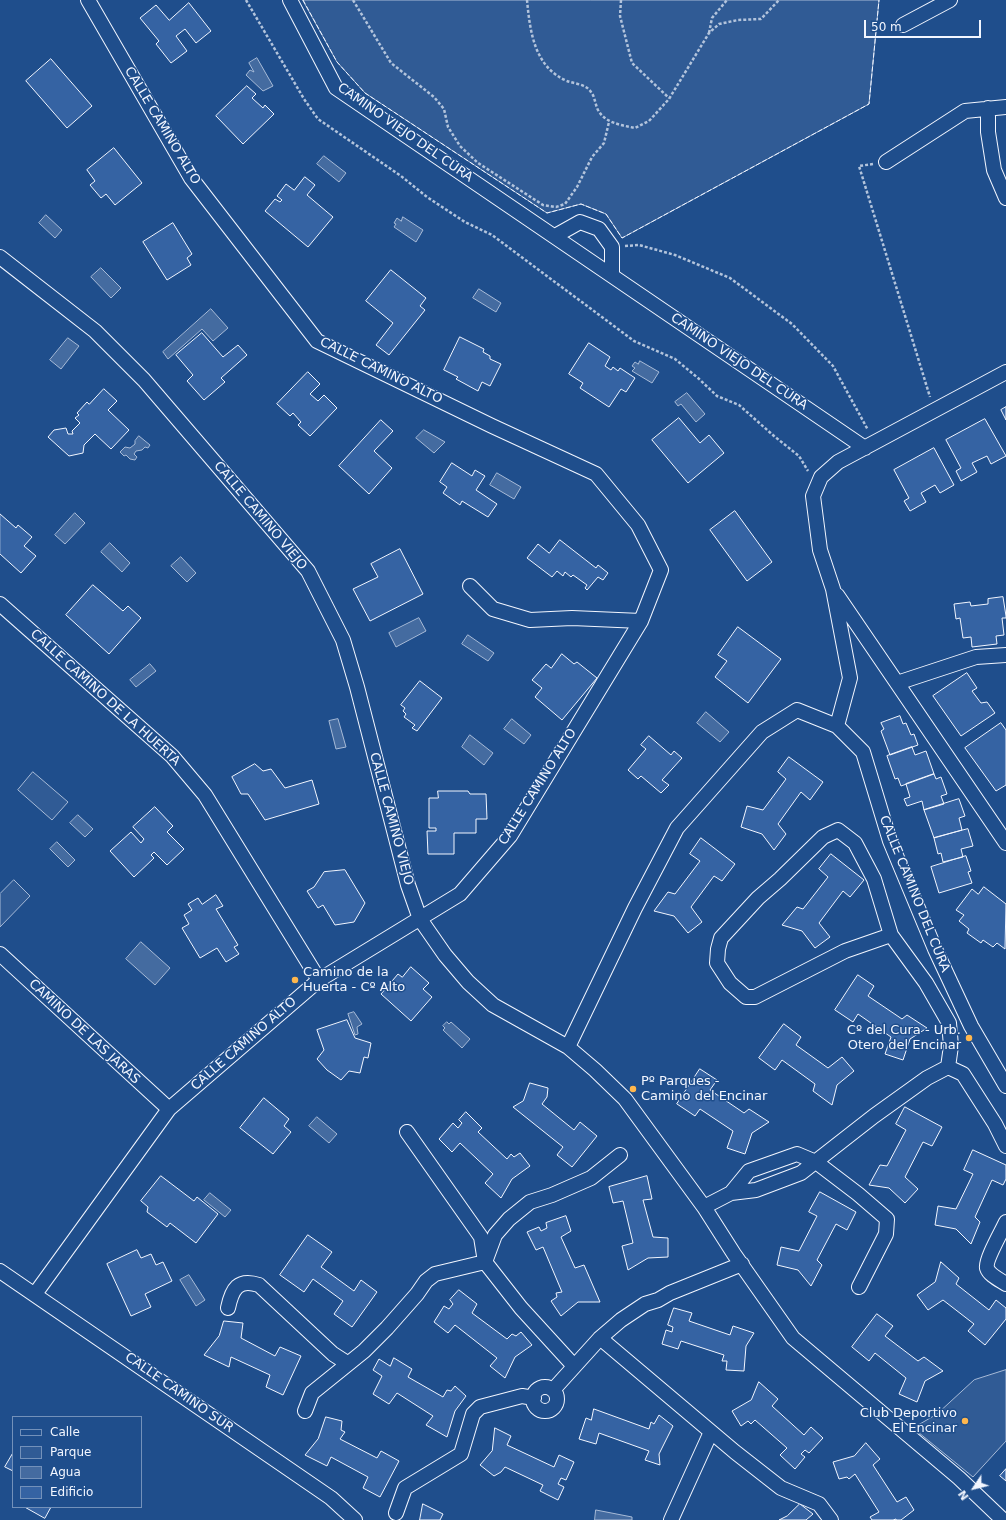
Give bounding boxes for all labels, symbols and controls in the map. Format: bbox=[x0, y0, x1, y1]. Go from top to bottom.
scale bar bbox=[866, 12, 983, 38]
text: 50 m bbox=[871, 20, 902, 34]
street label: CALLE CAMINO ALTO bbox=[121, 64, 203, 188]
street label: CAMINO VIEJO DEL CURA bbox=[334, 80, 476, 186]
street label: CAMINO VIEJO DEL CURA bbox=[668, 310, 810, 414]
street label: CALLE CAMINO ALTO bbox=[317, 335, 445, 407]
street label: CALLE CAMINO VIEJO bbox=[210, 459, 310, 573]
street label: CALLE CAMINO DE LA HUERTA bbox=[27, 627, 183, 769]
street label: CALLE CAMINO ALTO bbox=[496, 726, 580, 848]
street label: CALLE CAMINO VIEJO bbox=[366, 751, 416, 887]
street label: CALLE CAMINO DEL CURA bbox=[875, 813, 953, 975]
place label: Camino de la Huerta - Cº Alto bbox=[303, 965, 405, 996]
marker: Camino de la Huerta - Cº Alto bbox=[290, 975, 300, 985]
street label: CAMINO DE LAS JARAS bbox=[25, 976, 143, 1088]
street label: CALLE CAMINO ALTO bbox=[188, 994, 300, 1094]
place label: Cº del Cura - Urb. Otero del Encinar bbox=[847, 1023, 961, 1054]
marker: Cº del Cura - Urb. Otero del Encinar bbox=[964, 1033, 974, 1043]
place label: Pº Parques - Camino del Encinar bbox=[641, 1074, 767, 1105]
marker: Pº Parques - Camino del Encinar bbox=[628, 1084, 638, 1094]
street label: CALLE CAMINO SUR bbox=[122, 1350, 236, 1436]
place label: Club Deportivo El Encinar bbox=[860, 1406, 957, 1437]
legend bbox=[12, 1416, 142, 1508]
marker: Club Deportivo El Encinar bbox=[960, 1416, 970, 1426]
text: Calle bbox=[50, 1425, 80, 1439]
text: Parque bbox=[50, 1445, 91, 1459]
text: Agua bbox=[50, 1465, 81, 1479]
north arrow bbox=[954, 1468, 994, 1508]
text: Edificio bbox=[50, 1485, 93, 1499]
text: N bbox=[956, 1488, 972, 1503]

